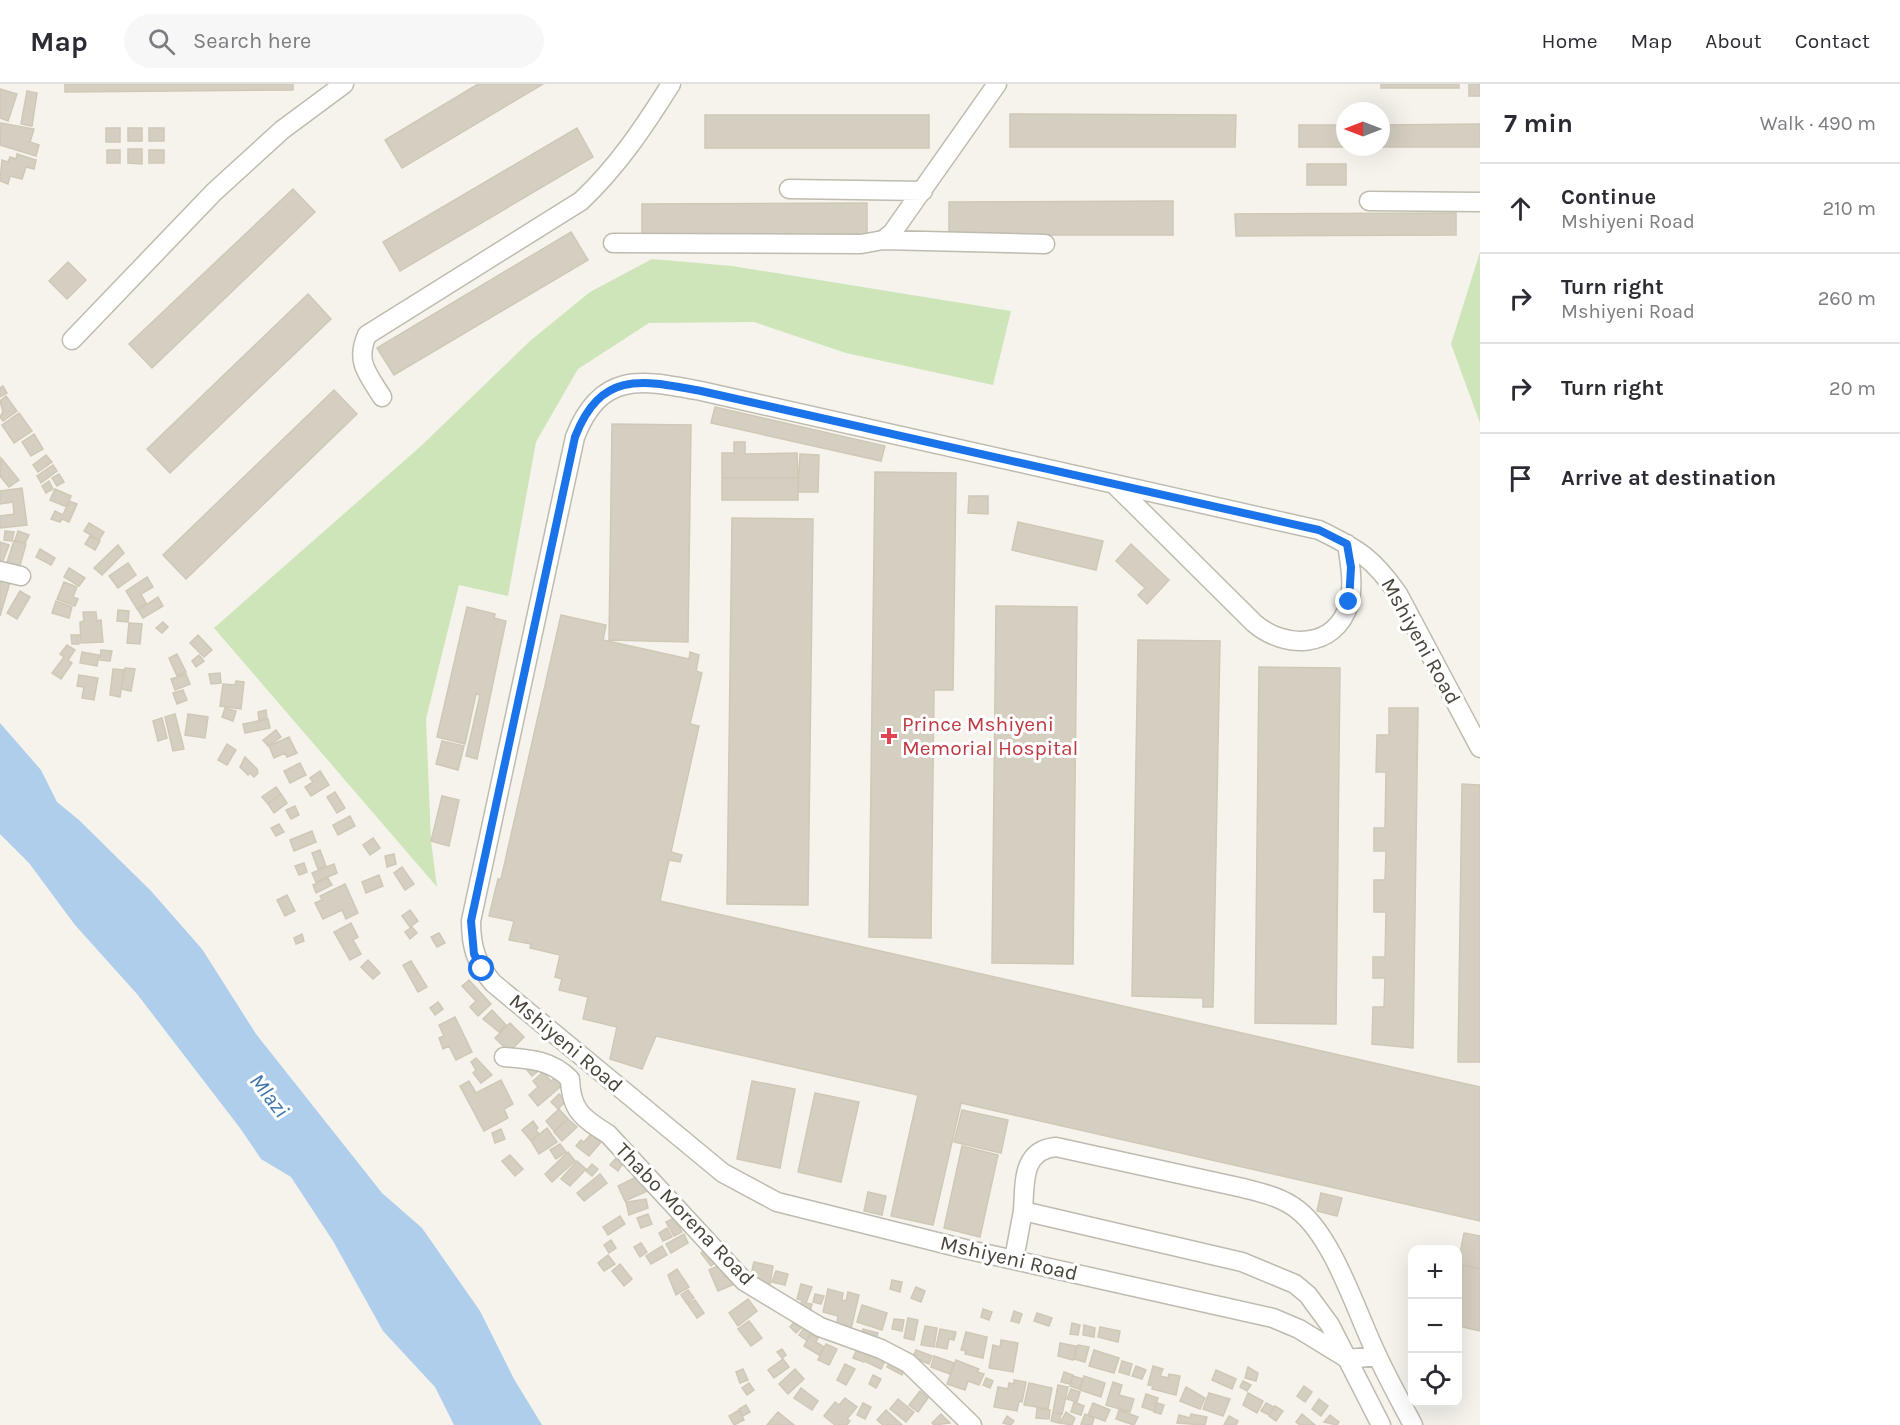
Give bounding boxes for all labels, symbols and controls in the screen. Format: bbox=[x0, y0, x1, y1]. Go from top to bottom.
search box bbox=[124, 14, 544, 68]
text: Map bbox=[30, 25, 88, 58]
icon: search bbox=[145, 25, 178, 58]
text: Search here bbox=[193, 28, 311, 54]
text: Home bbox=[1542, 29, 1598, 53]
text: Map bbox=[1631, 29, 1672, 53]
text: About bbox=[1705, 29, 1762, 53]
text: Contact bbox=[1795, 29, 1870, 53]
north arrow bbox=[1336, 102, 1390, 156]
text: 7 min bbox=[1504, 108, 1573, 139]
text: Walk · 490 m bbox=[1760, 112, 1876, 135]
text: Continue bbox=[1561, 184, 1656, 210]
icon: ahead bbox=[1504, 192, 1537, 225]
text: 210 m bbox=[1822, 197, 1876, 220]
text: Mshiyeni Road bbox=[1561, 210, 1695, 233]
text: Turn right bbox=[1561, 274, 1664, 300]
icon: right bbox=[1504, 282, 1537, 315]
text: 260 m bbox=[1818, 287, 1876, 310]
text: Mshiyeni Road bbox=[1561, 300, 1695, 323]
icon: right bbox=[1504, 372, 1537, 405]
text: Turn right bbox=[1561, 375, 1664, 401]
text: 20 m bbox=[1829, 377, 1876, 400]
icon: arrive bbox=[1504, 462, 1537, 495]
text: Arrive at destination bbox=[1561, 465, 1776, 491]
street label: Mshiyeni Road bbox=[1376, 574, 1466, 708]
route end bbox=[1335, 588, 1361, 614]
place label: Prince Mshiyeni Memorial Hospital bbox=[902, 712, 1078, 760]
marker: Prince Mshiyeni Memorial Hospital bbox=[880, 727, 898, 745]
route start bbox=[468, 955, 494, 981]
street label: Mshiyeni Road bbox=[504, 989, 628, 1097]
water label: Mlazi bbox=[244, 1068, 295, 1123]
street label: Thabo Morena Road bbox=[611, 1138, 759, 1290]
street label: Mshiyeni Road bbox=[938, 1230, 1080, 1286]
map controls bbox=[1408, 1245, 1462, 1407]
button: + bbox=[1408, 1245, 1462, 1299]
button: − bbox=[1408, 1299, 1462, 1353]
button: locate bbox=[1408, 1353, 1462, 1407]

